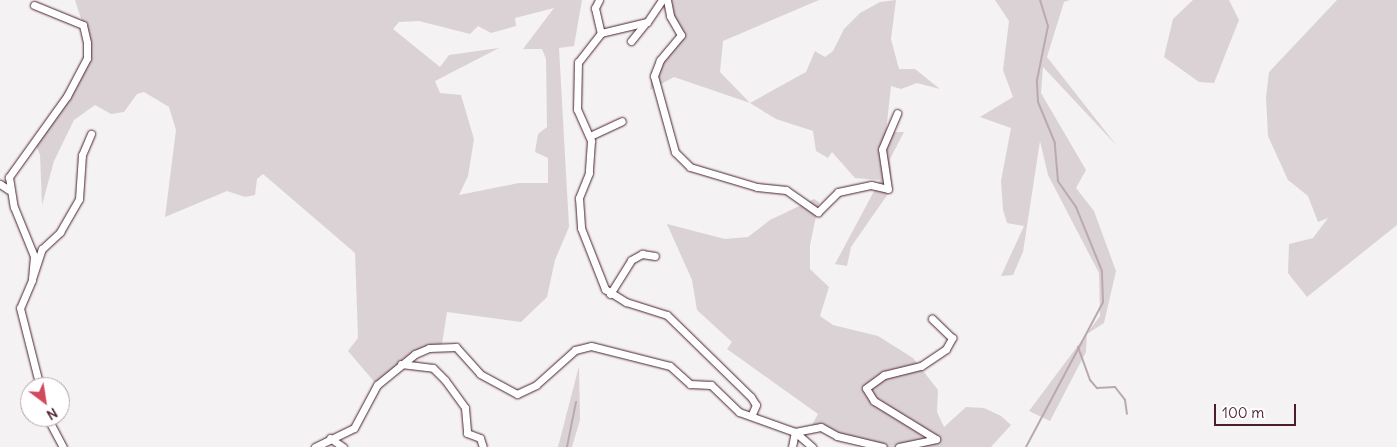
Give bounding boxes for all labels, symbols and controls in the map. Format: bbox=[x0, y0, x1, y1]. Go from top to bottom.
north arrow bbox=[20, 377, 70, 427]
scale bar bbox=[1217, 394, 1300, 426]
text: 100 m bbox=[1222, 403, 1264, 422]
text: N bbox=[43, 404, 61, 424]

